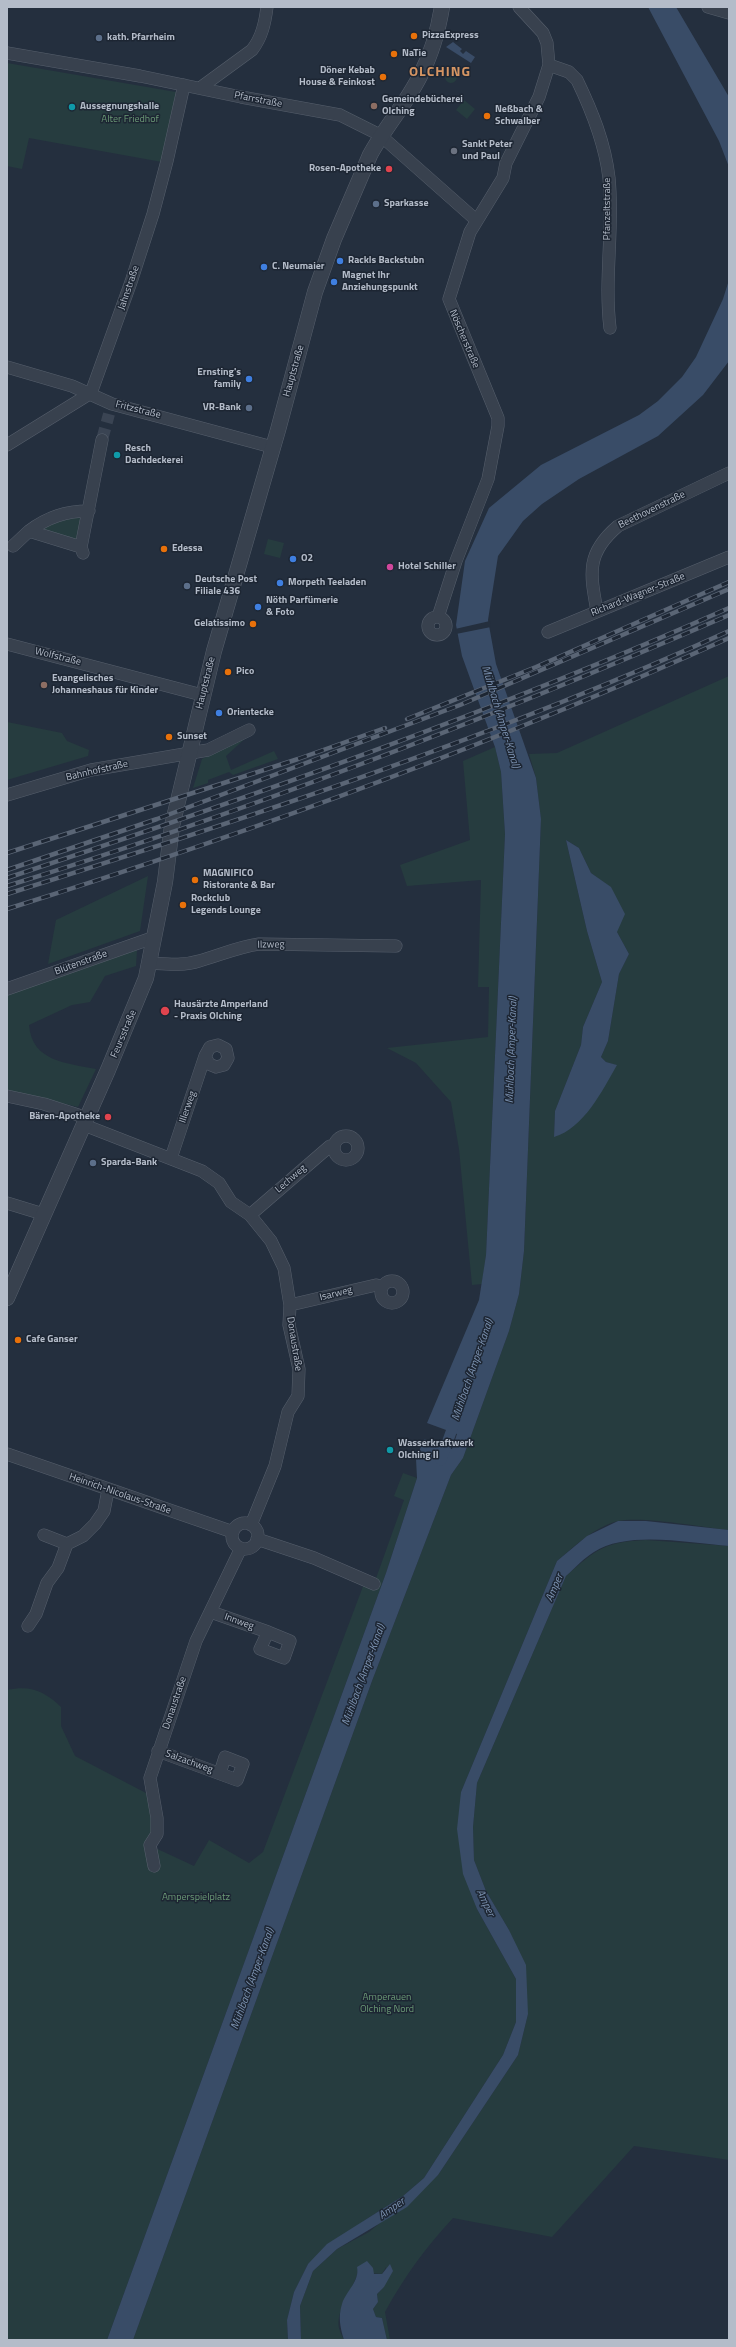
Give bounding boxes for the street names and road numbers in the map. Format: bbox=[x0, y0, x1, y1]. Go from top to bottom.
street label: Pfarrstraße bbox=[233, 89, 283, 111]
street label: Pfanzeltstraße bbox=[602, 178, 614, 240]
street label: Jahnstraße bbox=[116, 264, 142, 312]
street label: Nöscherstraße bbox=[446, 308, 482, 370]
street label: Hauptstraße bbox=[281, 344, 307, 398]
street label: Fritzstraße bbox=[114, 399, 162, 421]
street label: Beethovenstraße bbox=[617, 489, 687, 531]
street label: Richard-Wagner-Straße bbox=[589, 571, 687, 619]
street label: Wolfstraße bbox=[34, 645, 82, 669]
street label: Hauptstraße bbox=[194, 656, 218, 710]
street label: Bahnhofstraße bbox=[65, 758, 129, 784]
street label: Ilzweg bbox=[257, 939, 285, 951]
street label: Blütenstraße bbox=[53, 948, 109, 978]
street label: Feursstraße bbox=[109, 1008, 139, 1060]
street label: Illerweg bbox=[177, 1089, 199, 1125]
street label: Lechweg bbox=[273, 1162, 309, 1196]
street label: Isarweg bbox=[318, 1284, 354, 1304]
street label: Donaustraße bbox=[284, 1316, 304, 1372]
street label: Heinrich-Nicolaus-Straße bbox=[67, 1471, 173, 1517]
street label: Innweg bbox=[222, 1611, 256, 1633]
street label: Donaustraße bbox=[160, 1675, 190, 1731]
street label: Salzachweg bbox=[164, 1748, 214, 1776]

